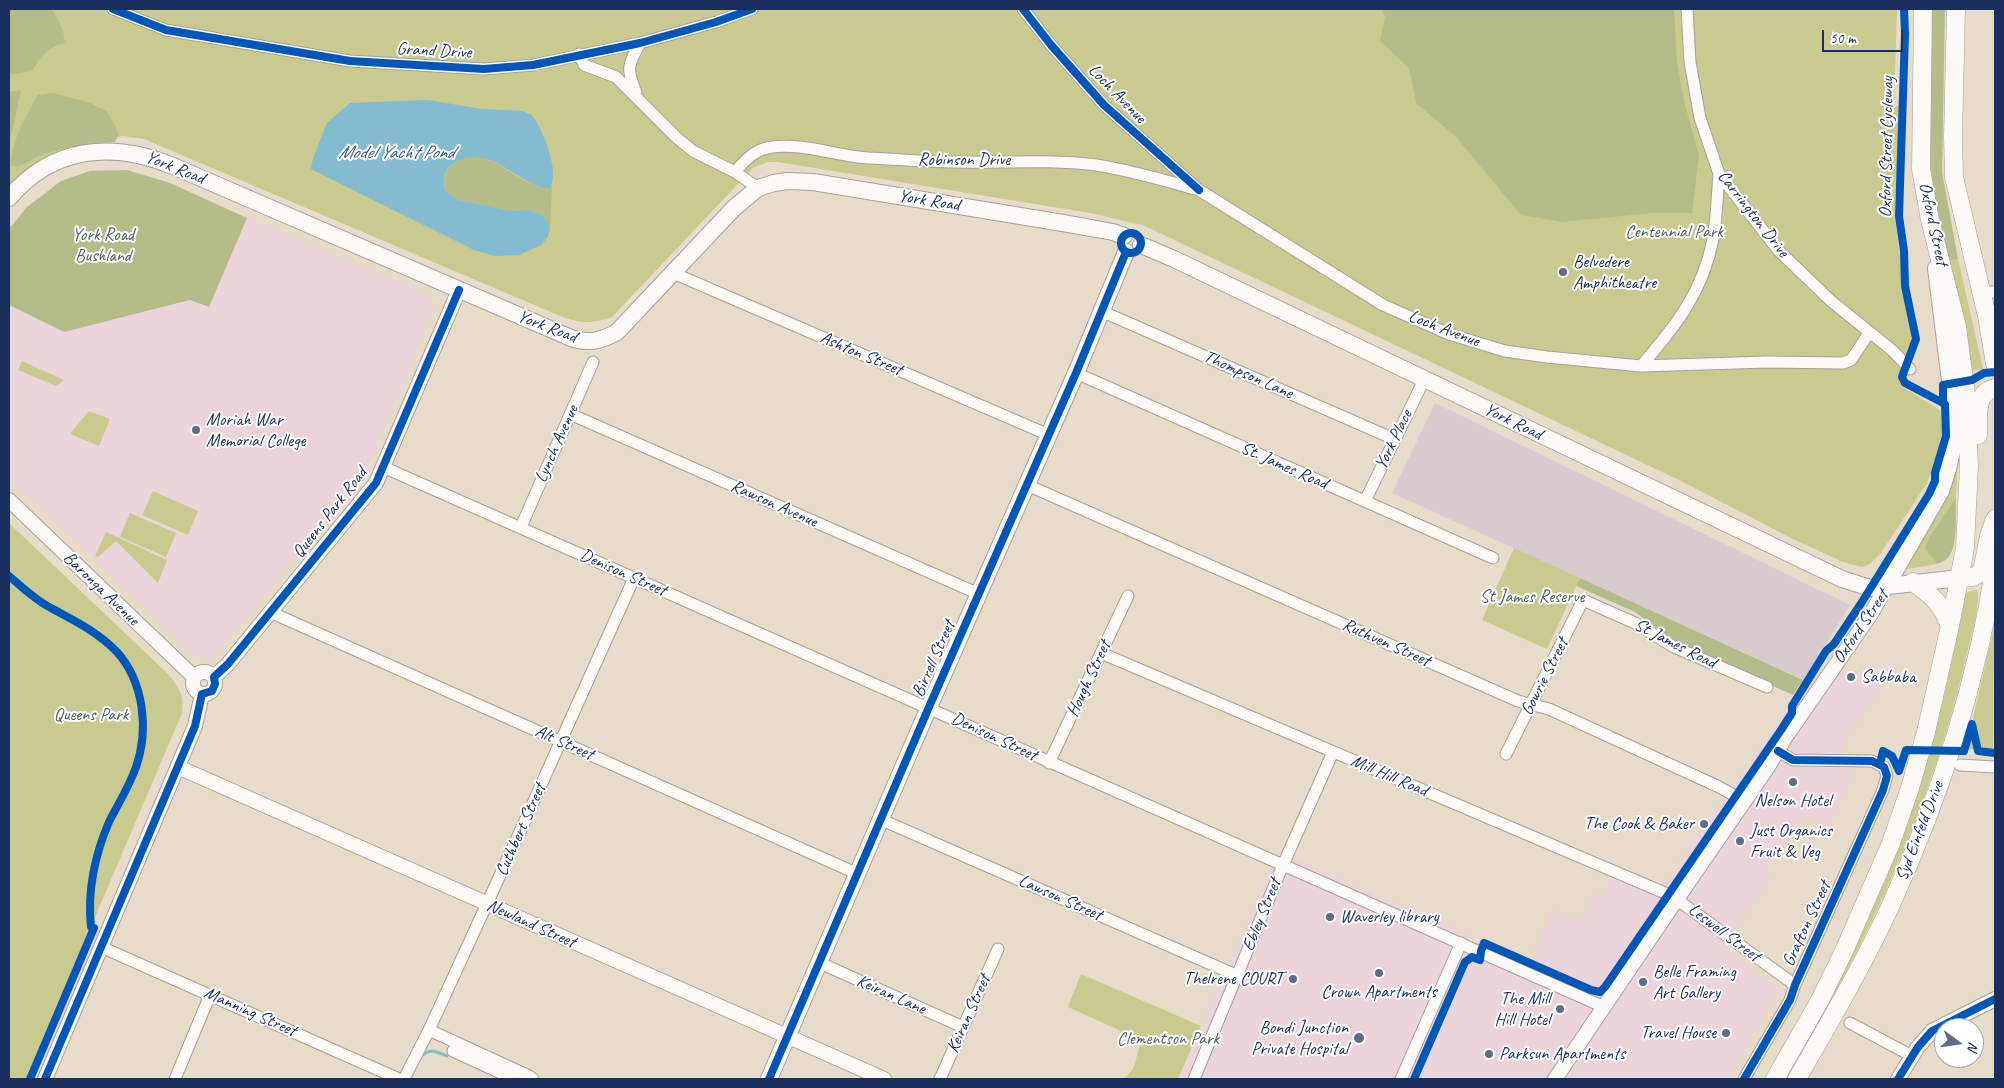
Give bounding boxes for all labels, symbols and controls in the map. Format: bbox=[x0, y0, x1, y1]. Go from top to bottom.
scale bar bbox=[1824, 20, 1905, 52]
text: 50 m bbox=[1830, 29, 1856, 48]
street label: Grand Drive bbox=[396, 38, 472, 64]
street label: Loch Avenue bbox=[1083, 60, 1151, 128]
street label: Oxford Street Cycleway bbox=[1875, 76, 1899, 218]
water label: Model Yacht Pond bbox=[338, 142, 454, 164]
street label: York Road bbox=[142, 146, 208, 190]
street label: Robinson Drive bbox=[918, 149, 1010, 171]
street label: Carrington Drive bbox=[1712, 166, 1794, 262]
street label: Oxford Street bbox=[1914, 181, 1952, 267]
street label: York Road bbox=[897, 185, 961, 217]
park label: Centennial Park bbox=[1625, 221, 1723, 243]
park label: York Road Bushland bbox=[72, 224, 134, 266]
place label: Belvedere Amphitheatre bbox=[1573, 251, 1656, 294]
marker: Belvedere Amphitheatre bbox=[1557, 266, 1569, 278]
street label: York Road bbox=[514, 306, 580, 348]
street label: Loch Avenue bbox=[1405, 306, 1483, 352]
street label: Ashton Street bbox=[817, 327, 905, 381]
street label: Thompson Lane bbox=[1200, 346, 1296, 404]
street label: York Road bbox=[1480, 399, 1546, 445]
street label: Lynch Avenue bbox=[530, 402, 584, 486]
street label: York Place bbox=[1370, 407, 1418, 473]
place label: Moriah War Memorial College bbox=[206, 409, 305, 452]
marker: Moriah War Memorial College bbox=[190, 424, 202, 436]
street label: St. James Road bbox=[1237, 437, 1331, 495]
street label: Queens Park Road bbox=[288, 463, 372, 563]
street label: Rawson Avenue bbox=[727, 475, 821, 533]
street label: Denison Street bbox=[577, 544, 669, 602]
street label: Baronga Avenue bbox=[58, 547, 144, 631]
park label: St James Reserve bbox=[1480, 586, 1584, 608]
street label: Oxford Street bbox=[1828, 586, 1894, 668]
street label: Ruthven Street bbox=[1339, 614, 1433, 672]
street label: St James Road bbox=[1630, 614, 1720, 674]
street label: Birrell Street bbox=[908, 617, 960, 701]
street label: Gowrie Street bbox=[1516, 635, 1574, 719]
street label: Hough Street bbox=[1062, 638, 1116, 720]
place label: Sabbaba bbox=[1861, 666, 1916, 688]
marker: Sabbaba bbox=[1845, 671, 1857, 683]
park label: Queens Park bbox=[54, 704, 128, 726]
street label: Denison Street bbox=[948, 708, 1040, 766]
street label: Alt Street bbox=[531, 721, 597, 765]
street label: Mill Hill Road bbox=[1347, 750, 1431, 802]
marker: Nelson Hotel bbox=[1787, 776, 1799, 788]
street label: Syd Einfeld Drive bbox=[1891, 778, 1949, 884]
street label: Cuthbert Street bbox=[491, 780, 551, 880]
place label: Nelson Hotel bbox=[1755, 790, 1831, 812]
place label: The Cook & Baker bbox=[1584, 813, 1694, 835]
marker: The Cook & Baker bbox=[1698, 818, 1710, 830]
place label: Just Organics Fruit & Veg bbox=[1750, 820, 1832, 862]
marker: Just Organics Fruit & Veg bbox=[1734, 835, 1746, 847]
street label: Lawson Street bbox=[1015, 870, 1105, 926]
street label: Ebley Street bbox=[1238, 876, 1286, 954]
street label: Grafton Street bbox=[1778, 878, 1836, 970]
street label: Newland Street bbox=[483, 895, 579, 953]
street label: Leswell Street bbox=[1684, 899, 1764, 967]
place label: Waverley library bbox=[1340, 906, 1439, 928]
marker: Waverley library bbox=[1324, 911, 1336, 923]
place label: Belle Framing Art Gallery bbox=[1653, 961, 1736, 1004]
marker: Crown Apartments bbox=[1373, 967, 1385, 979]
place label: Thelrene COURT bbox=[1184, 968, 1283, 990]
street label: Keiran Lane bbox=[853, 970, 929, 1020]
street label: Keiran Street bbox=[942, 972, 996, 1056]
marker: Thelrene COURT bbox=[1287, 973, 1299, 985]
marker: Belle Framing Art Gallery bbox=[1637, 976, 1649, 988]
place label: Crown Apartments bbox=[1321, 981, 1437, 1003]
street label: Manning Street bbox=[201, 982, 299, 1042]
place label: The Mill Hill Hotel bbox=[1495, 988, 1550, 1030]
marker: The Mill Hill Hotel bbox=[1554, 1003, 1566, 1015]
place label: Bondi Junction Private Hospital bbox=[1251, 1017, 1348, 1060]
north arrow bbox=[1934, 1018, 1984, 1068]
place label: Travel House bbox=[1641, 1022, 1716, 1044]
marker: Travel House bbox=[1720, 1027, 1732, 1039]
park label: Clementson Park bbox=[1117, 1028, 1219, 1050]
marker: Bondi Junction Private Hospital bbox=[1352, 1031, 1366, 1045]
text: N bbox=[1964, 1040, 1982, 1053]
place label: Parksun Apartments bbox=[1499, 1043, 1625, 1065]
marker: Parksun Apartments bbox=[1483, 1048, 1495, 1060]

